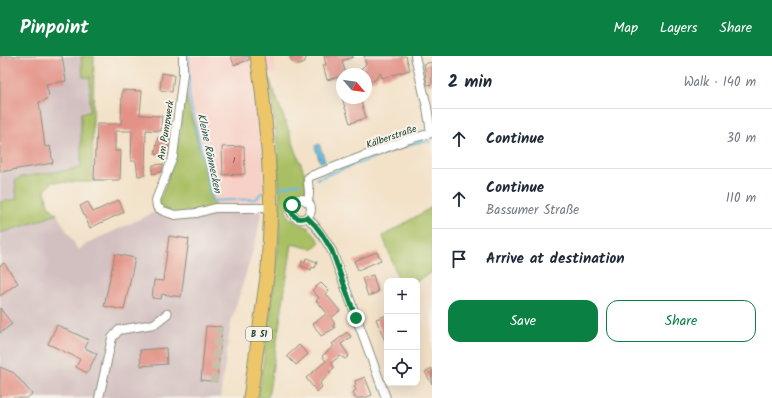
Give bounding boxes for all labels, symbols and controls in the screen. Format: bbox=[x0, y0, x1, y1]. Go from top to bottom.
text: Pinpoint bbox=[20, 13, 89, 43]
text: Map bbox=[614, 17, 638, 39]
text: Layers bbox=[660, 17, 698, 39]
text: Share bbox=[720, 17, 752, 39]
north arrow bbox=[336, 68, 372, 104]
text: 2 min bbox=[448, 69, 492, 96]
text: Walk · 140 m bbox=[684, 72, 756, 93]
street label: Am Pumpwerk bbox=[153, 99, 179, 161]
water label: Kleine Rönnecken bbox=[192, 112, 226, 196]
street label: Kälberstraße bbox=[364, 121, 419, 153]
text: Continue bbox=[486, 127, 544, 151]
icon: ahead bbox=[448, 128, 470, 150]
text: 30 m bbox=[727, 128, 756, 149]
house number: 1 bbox=[233, 154, 236, 167]
text: Continue bbox=[486, 176, 544, 200]
icon: ahead bbox=[448, 188, 470, 210]
text: 110 m bbox=[726, 188, 756, 209]
route start bbox=[283, 196, 301, 214]
text: Bassumer Straße bbox=[486, 200, 579, 221]
text: Arrive at destination bbox=[486, 247, 625, 271]
icon: arrive bbox=[448, 248, 470, 270]
map controls bbox=[384, 278, 420, 386]
button: + bbox=[384, 278, 420, 314]
button: Save bbox=[448, 300, 598, 342]
button: Share bbox=[606, 300, 756, 342]
route end bbox=[347, 309, 365, 327]
button: − bbox=[384, 314, 420, 350]
road number: B 51 bbox=[246, 327, 272, 341]
button: locate bbox=[384, 350, 420, 386]

